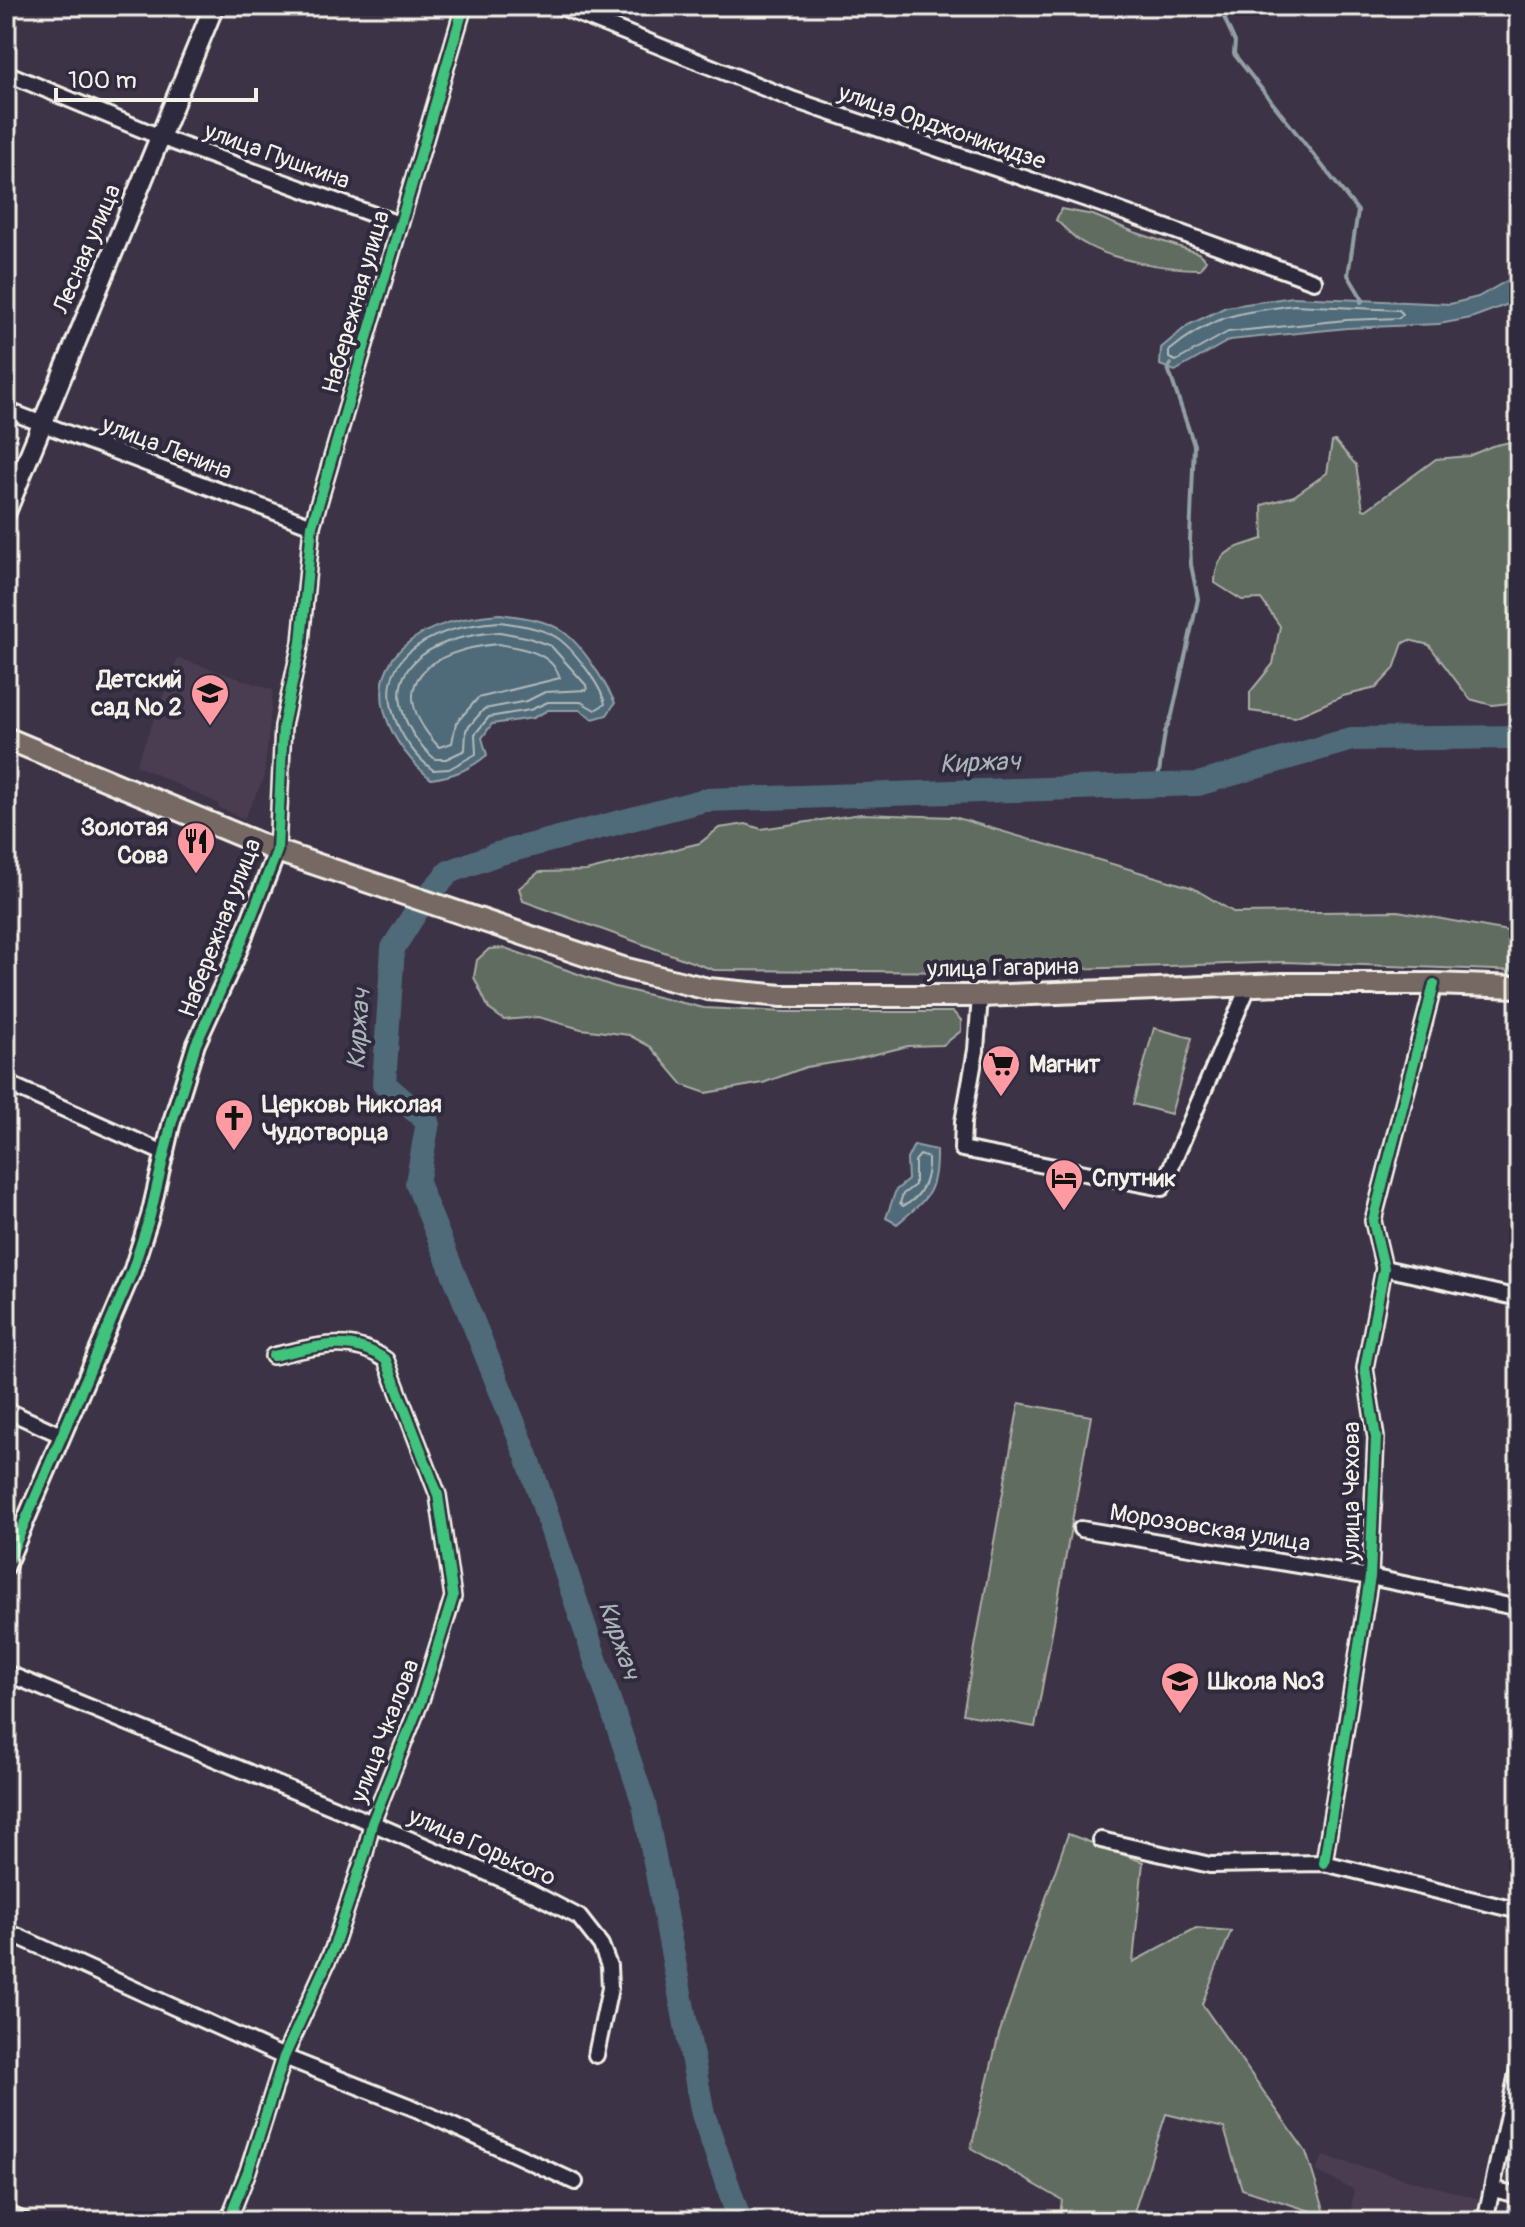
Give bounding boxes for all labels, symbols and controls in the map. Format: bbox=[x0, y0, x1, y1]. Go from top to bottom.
scale bar bbox=[56, 52, 256, 102]
text: 100 m bbox=[68, 66, 137, 95]
street label: улица Орджоникидзе bbox=[833, 78, 1050, 176]
street label: улица Пушкина bbox=[199, 116, 354, 196]
street label: Лесная улица bbox=[46, 180, 127, 319]
street label: Набережная улица bbox=[316, 207, 396, 397]
street label: улица Ленина bbox=[97, 410, 236, 486]
place label: Детский сад № 2 bbox=[90, 665, 182, 722]
school or university icon: Детский сад № 2 bbox=[189, 672, 231, 727]
water label: Киржач bbox=[939, 746, 1023, 780]
place label: Золотая Сова bbox=[81, 813, 168, 870]
restaurant icon: Золотая Сова bbox=[175, 820, 217, 875]
street label: Набережная улица bbox=[173, 835, 267, 1021]
street label: улица Гагарина bbox=[926, 952, 1079, 984]
water label: Киржач bbox=[340, 986, 378, 1070]
supermarket icon: Магнит bbox=[980, 1043, 1022, 1098]
place label: Магнит bbox=[1029, 1050, 1101, 1079]
place label: Церковь Николая Чудотворца bbox=[262, 1090, 442, 1147]
church icon: Церковь Николая Чудотворца bbox=[213, 1097, 255, 1152]
hotel icon: Спутник bbox=[1043, 1157, 1085, 1212]
place label: Спутник bbox=[1092, 1164, 1176, 1193]
street label: улица Чехова bbox=[1337, 1421, 1366, 1562]
street label: Морозовская улица bbox=[1108, 1498, 1312, 1558]
water label: Киржач bbox=[591, 1597, 648, 1685]
street label: улица Чкалова bbox=[344, 1655, 426, 1808]
school or university icon: Школа №3 bbox=[1159, 1660, 1201, 1715]
place label: Школа №3 bbox=[1207, 1667, 1324, 1696]
street label: улица Горького bbox=[403, 1801, 560, 1892]

